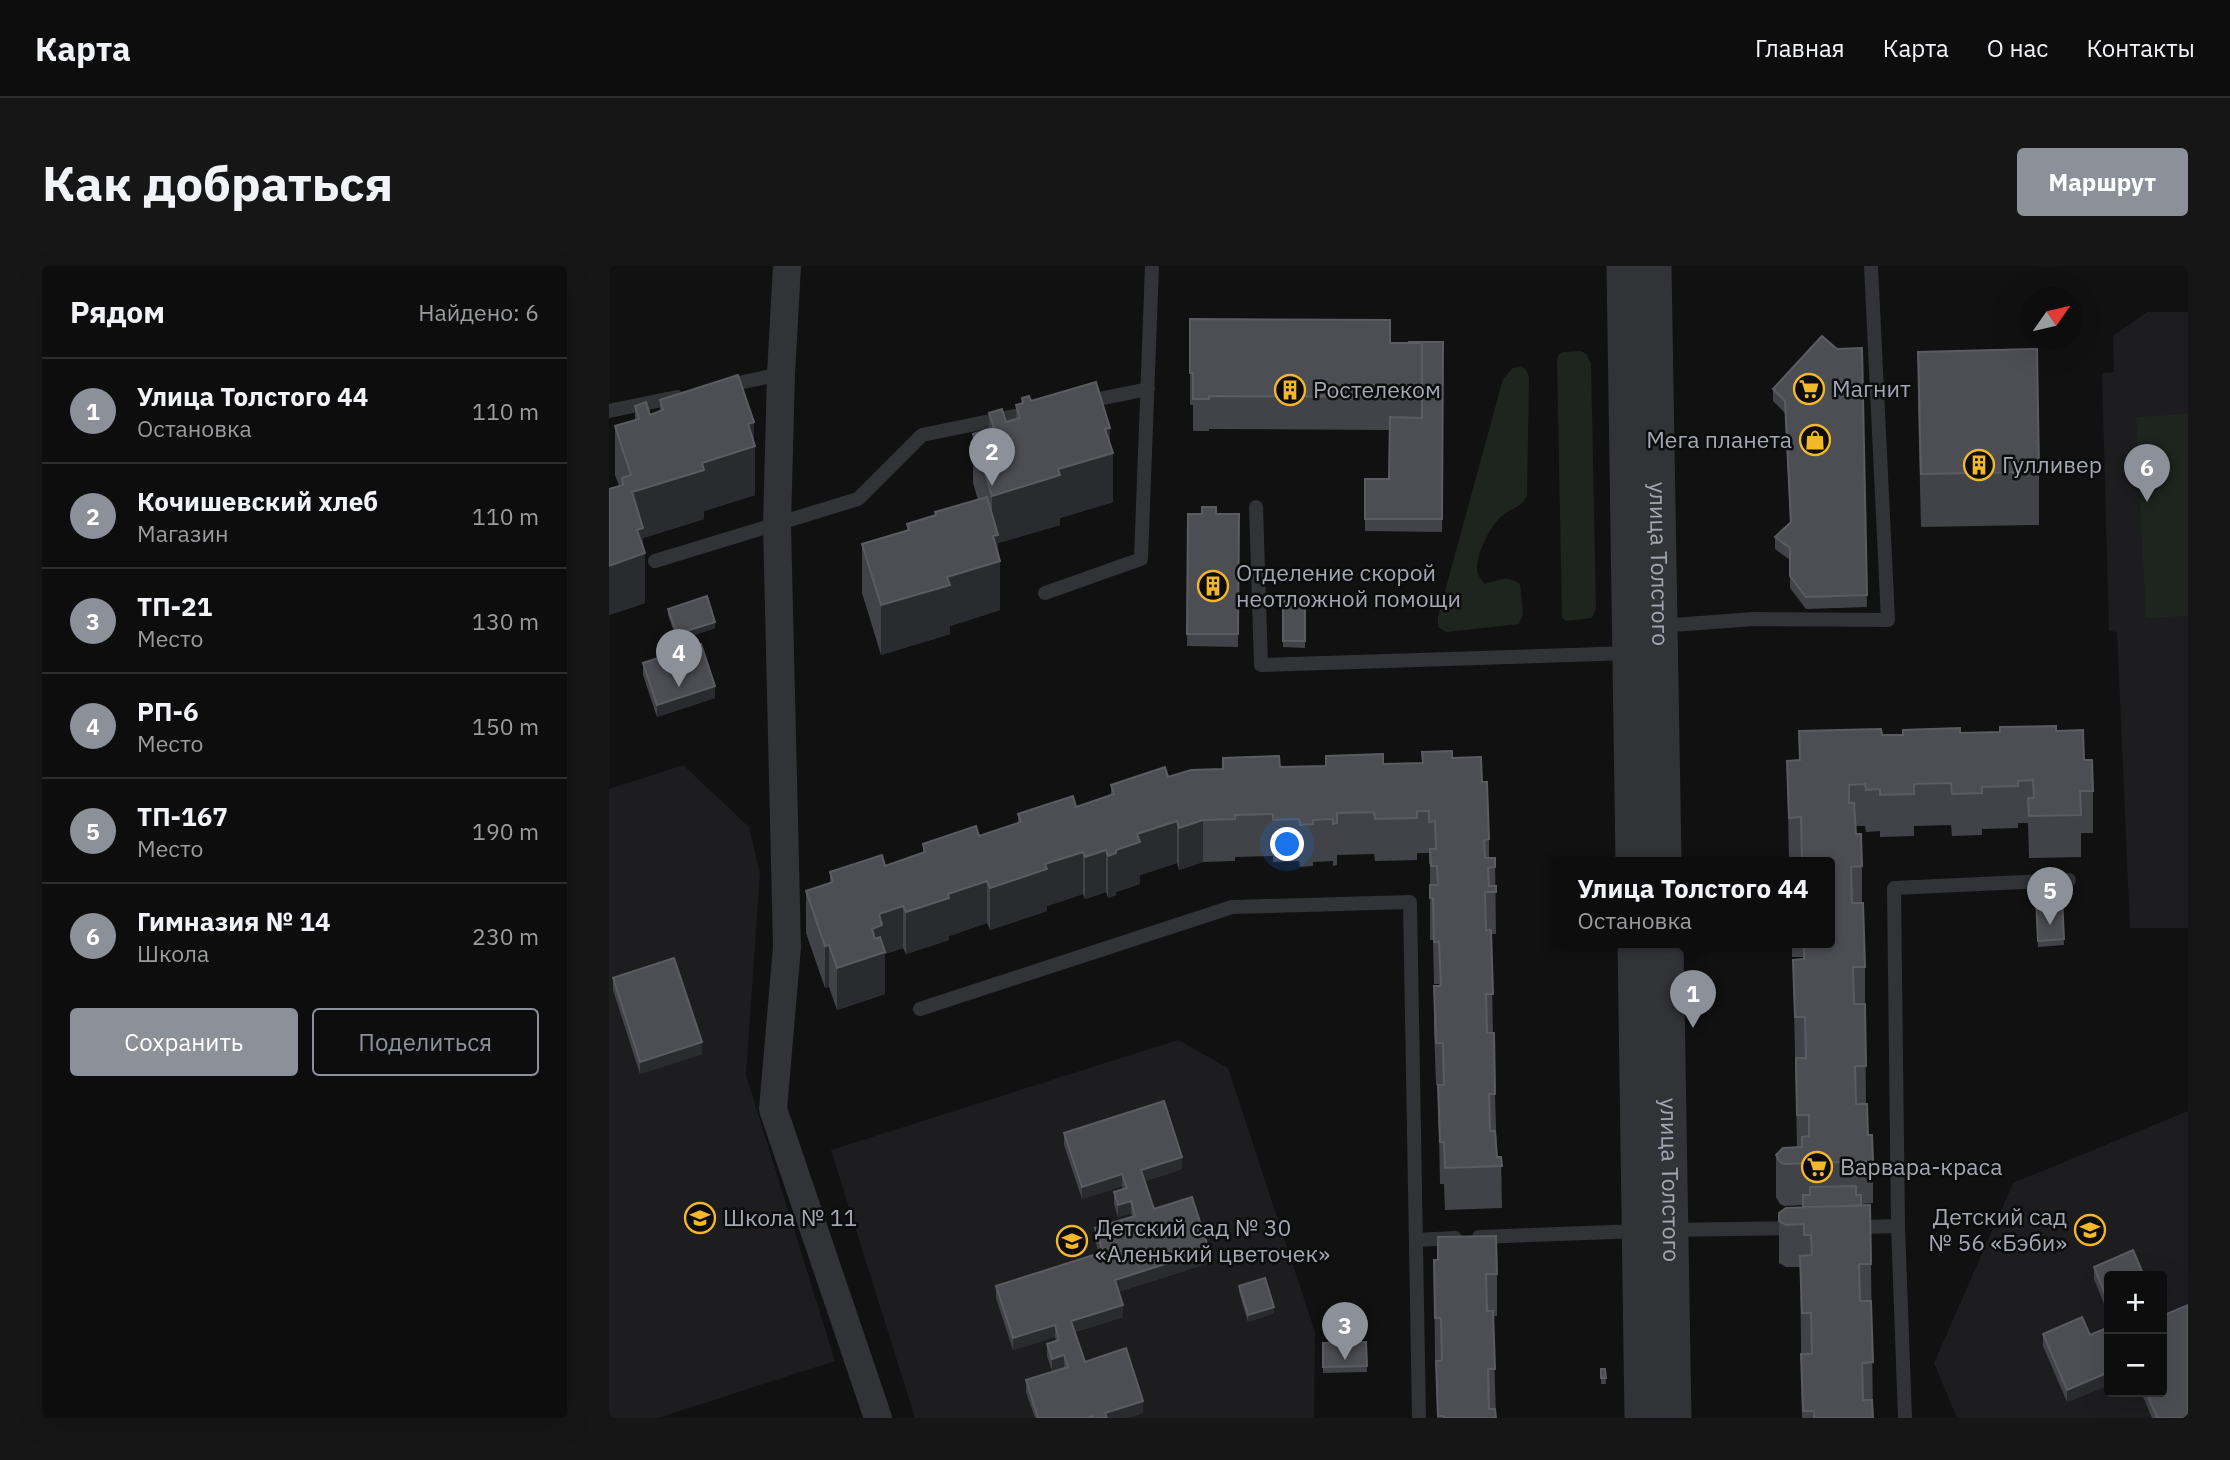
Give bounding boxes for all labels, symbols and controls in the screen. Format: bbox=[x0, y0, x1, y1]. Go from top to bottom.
text: Карта bbox=[35, 27, 131, 70]
text: Главная bbox=[1755, 32, 1845, 64]
text: Карта bbox=[1883, 32, 1949, 64]
text: О нас bbox=[1987, 32, 2048, 64]
text: Контакты bbox=[2086, 32, 2195, 64]
button: Маршрут bbox=[2017, 148, 2188, 216]
text: Как добраться bbox=[42, 151, 393, 214]
north arrow bbox=[2020, 287, 2083, 350]
text: Рядом bbox=[70, 292, 165, 331]
text: Найдено: 6 bbox=[418, 297, 539, 327]
supermarket icon: Магнит bbox=[1792, 372, 1826, 406]
building icon: Ростелеком bbox=[1273, 373, 1307, 407]
place label: Магнит bbox=[1832, 373, 1911, 403]
place label: Ростелеком bbox=[1313, 374, 1441, 404]
text: Улица Толстого 44 bbox=[137, 379, 368, 413]
text: 1 bbox=[86, 396, 100, 426]
text: 110 m bbox=[472, 396, 539, 426]
text: Остановка bbox=[137, 413, 252, 443]
shop icon: Мега планета bbox=[1798, 423, 1832, 457]
place label: Мега планета bbox=[1646, 424, 1792, 454]
pin: 2 bbox=[969, 428, 1015, 486]
pin: 6 bbox=[2124, 444, 2170, 502]
building icon: Гулливер bbox=[1962, 448, 1996, 482]
place label: Гулливер bbox=[2002, 449, 2102, 479]
street label: улица Толстого bbox=[1644, 482, 1676, 646]
text: Кочишевский хлеб bbox=[137, 484, 378, 518]
text: 2 bbox=[86, 501, 100, 531]
text: 110 m bbox=[472, 501, 539, 531]
text: Магазин bbox=[137, 518, 228, 548]
place label: Отделение скорой неотложной помощи bbox=[1236, 557, 1461, 613]
building icon: Отделение скорой неотложной помощи bbox=[1196, 569, 1230, 603]
text: ТП-21 bbox=[137, 589, 212, 623]
text: 3 bbox=[86, 606, 100, 636]
text: 130 m bbox=[472, 606, 539, 636]
text: Место bbox=[137, 623, 203, 653]
pin: 4 bbox=[656, 629, 702, 687]
text: РП-6 bbox=[137, 694, 199, 728]
text: 4 bbox=[86, 711, 100, 741]
text: 150 m bbox=[472, 711, 539, 741]
text: Место bbox=[137, 728, 203, 758]
text: ТП-167 bbox=[137, 799, 228, 833]
text: 5 bbox=[86, 816, 100, 846]
text: 190 m bbox=[472, 816, 539, 846]
your location bbox=[1270, 827, 1304, 861]
text: Место bbox=[137, 833, 203, 863]
popup bbox=[1551, 857, 1835, 948]
pin: 5 bbox=[2027, 867, 2073, 925]
text: Улица Толстого 44 bbox=[1577, 871, 1809, 905]
text: Гимназия № 14 bbox=[137, 904, 331, 938]
text: Остановка bbox=[1577, 905, 1692, 935]
text: 6 bbox=[86, 921, 100, 951]
text: 230 m bbox=[472, 921, 539, 951]
text: Школа bbox=[137, 938, 209, 968]
pin: 1 bbox=[1670, 970, 1716, 1028]
button: Сохранить bbox=[70, 1008, 298, 1076]
button: Поделиться bbox=[312, 1008, 539, 1076]
street label: улица Толстого bbox=[1655, 1098, 1687, 1262]
supermarket icon: Варвара-краса bbox=[1800, 1150, 1834, 1184]
place label: Варвара-краса bbox=[1840, 1151, 2002, 1181]
school or university icon: Школа № 11 bbox=[683, 1201, 717, 1235]
place label: Детский сад № 56 «Бэби» bbox=[1928, 1201, 2067, 1257]
place label: Школа № 11 bbox=[723, 1202, 857, 1232]
place label: Детский сад № 30 «Аленький цветочек» bbox=[1095, 1212, 1330, 1268]
school or university icon: Детский сад № 56 «Бэби» bbox=[2073, 1213, 2107, 1247]
school or university icon: Детский сад № 30 «Аленький цветочек» bbox=[1055, 1224, 1089, 1258]
map controls bbox=[2104, 1271, 2167, 1397]
button: + bbox=[2104, 1271, 2167, 1334]
pin: 3 bbox=[1322, 1302, 1368, 1360]
button: − bbox=[2104, 1334, 2167, 1397]

